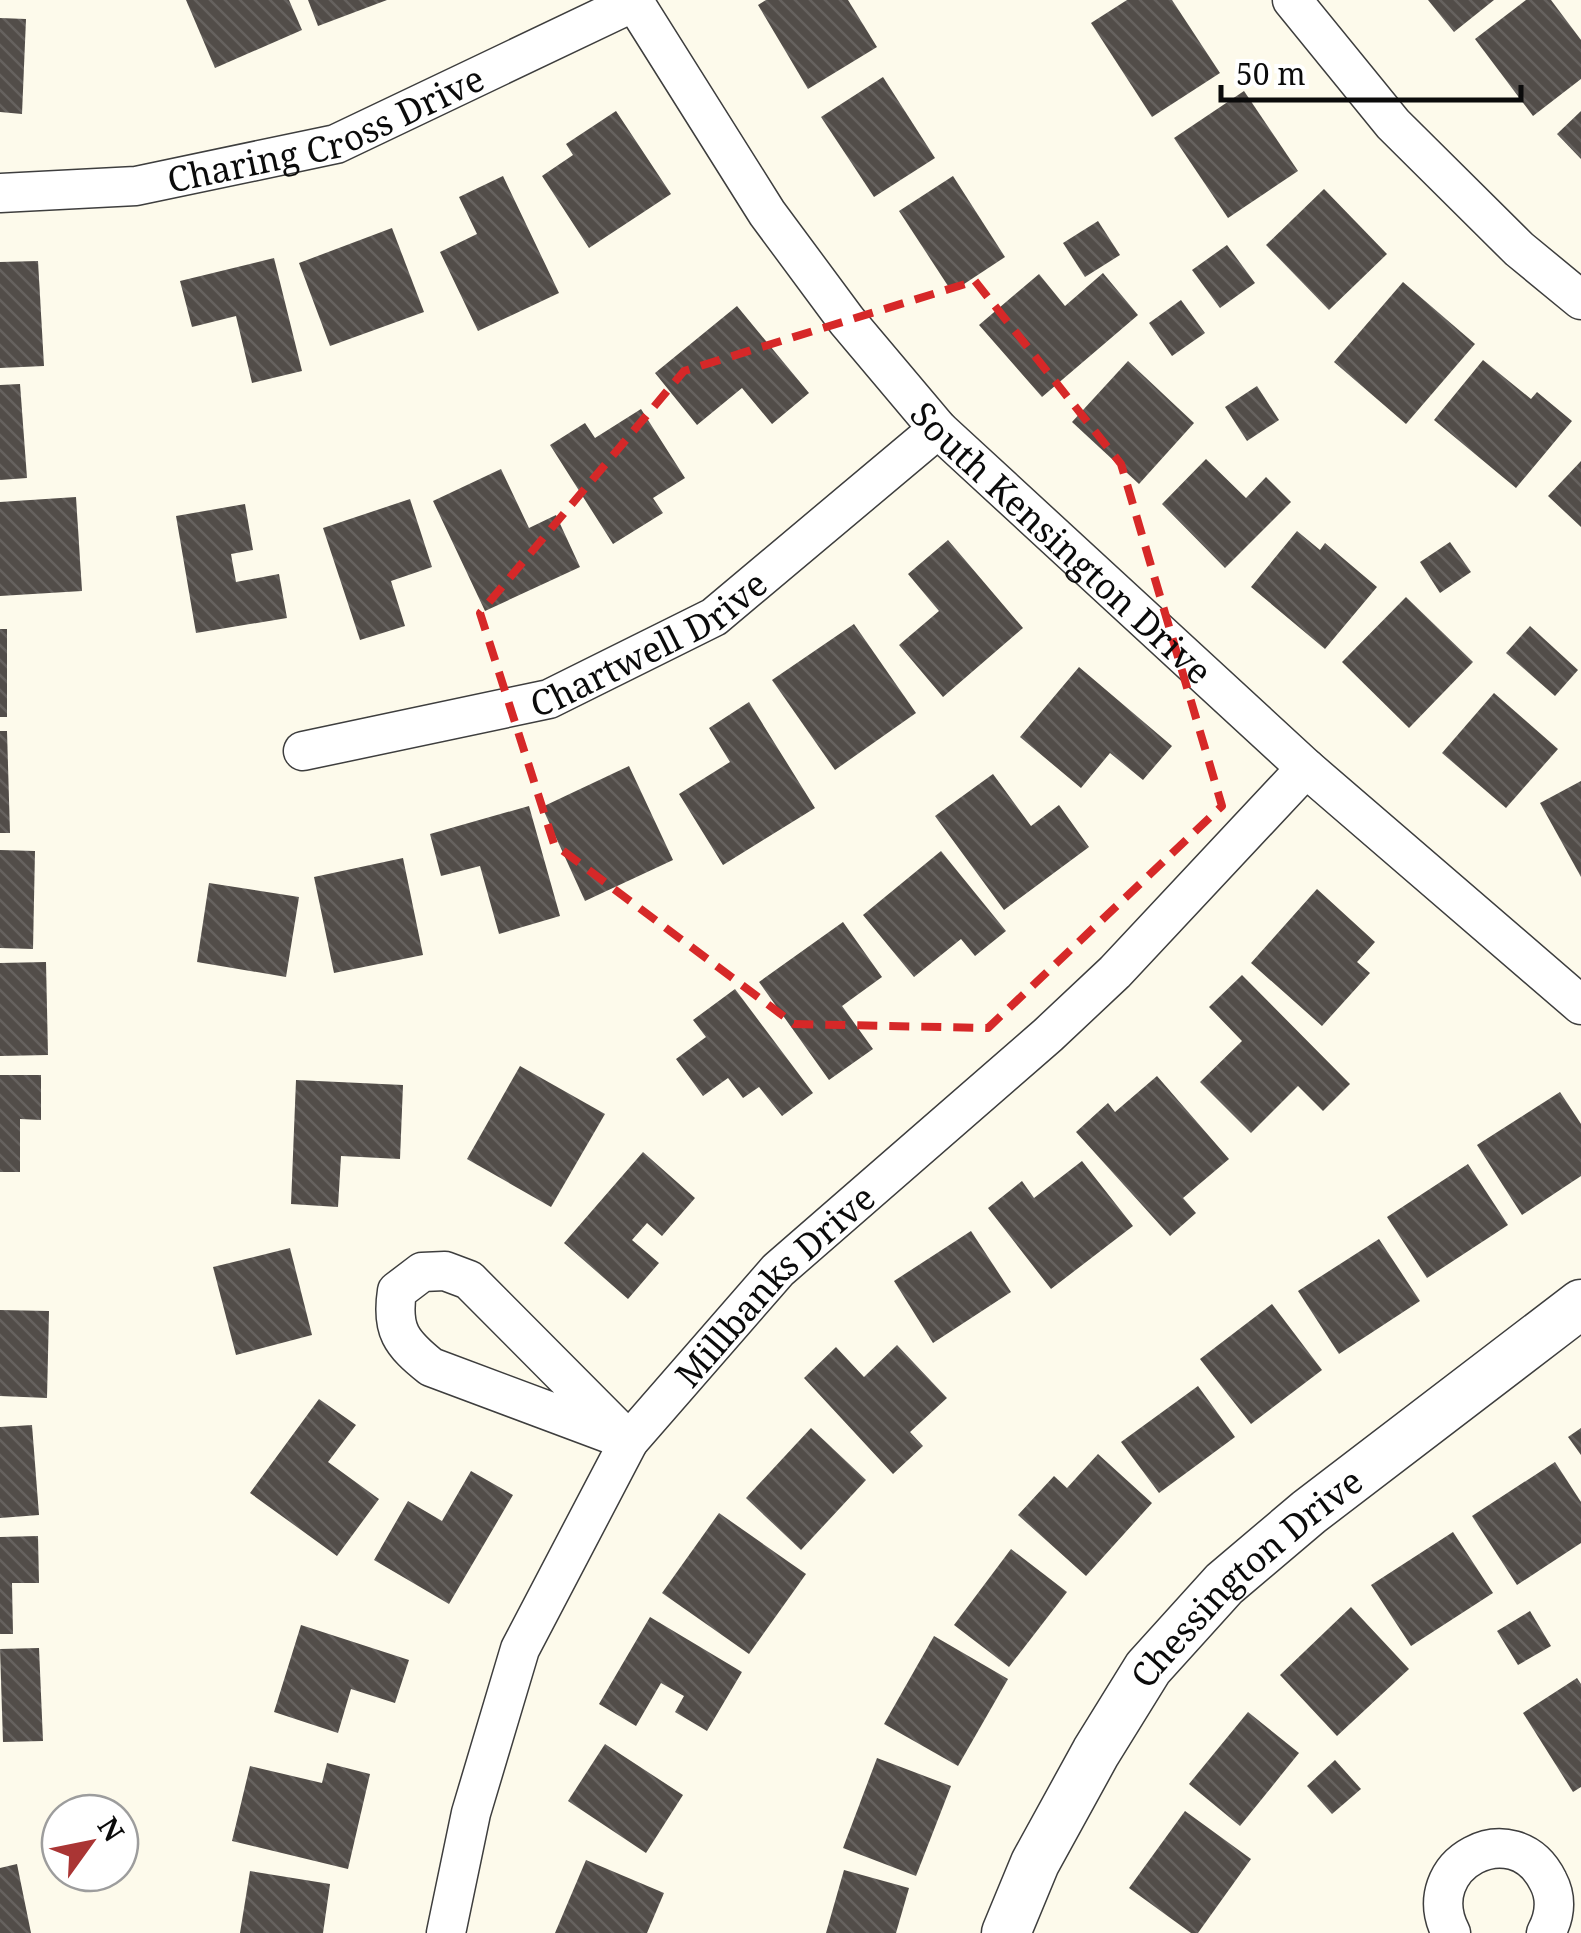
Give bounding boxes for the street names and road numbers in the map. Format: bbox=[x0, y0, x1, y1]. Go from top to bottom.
street label: Charing Cross Drive bbox=[163, 54, 491, 202]
street label: South Kensington Drive bbox=[901, 391, 1223, 694]
street label: Chartwell Drive bbox=[526, 560, 776, 726]
street label: Millbanks Drive bbox=[664, 1173, 884, 1396]
street label: Chessington Drive bbox=[1119, 1456, 1371, 1695]

